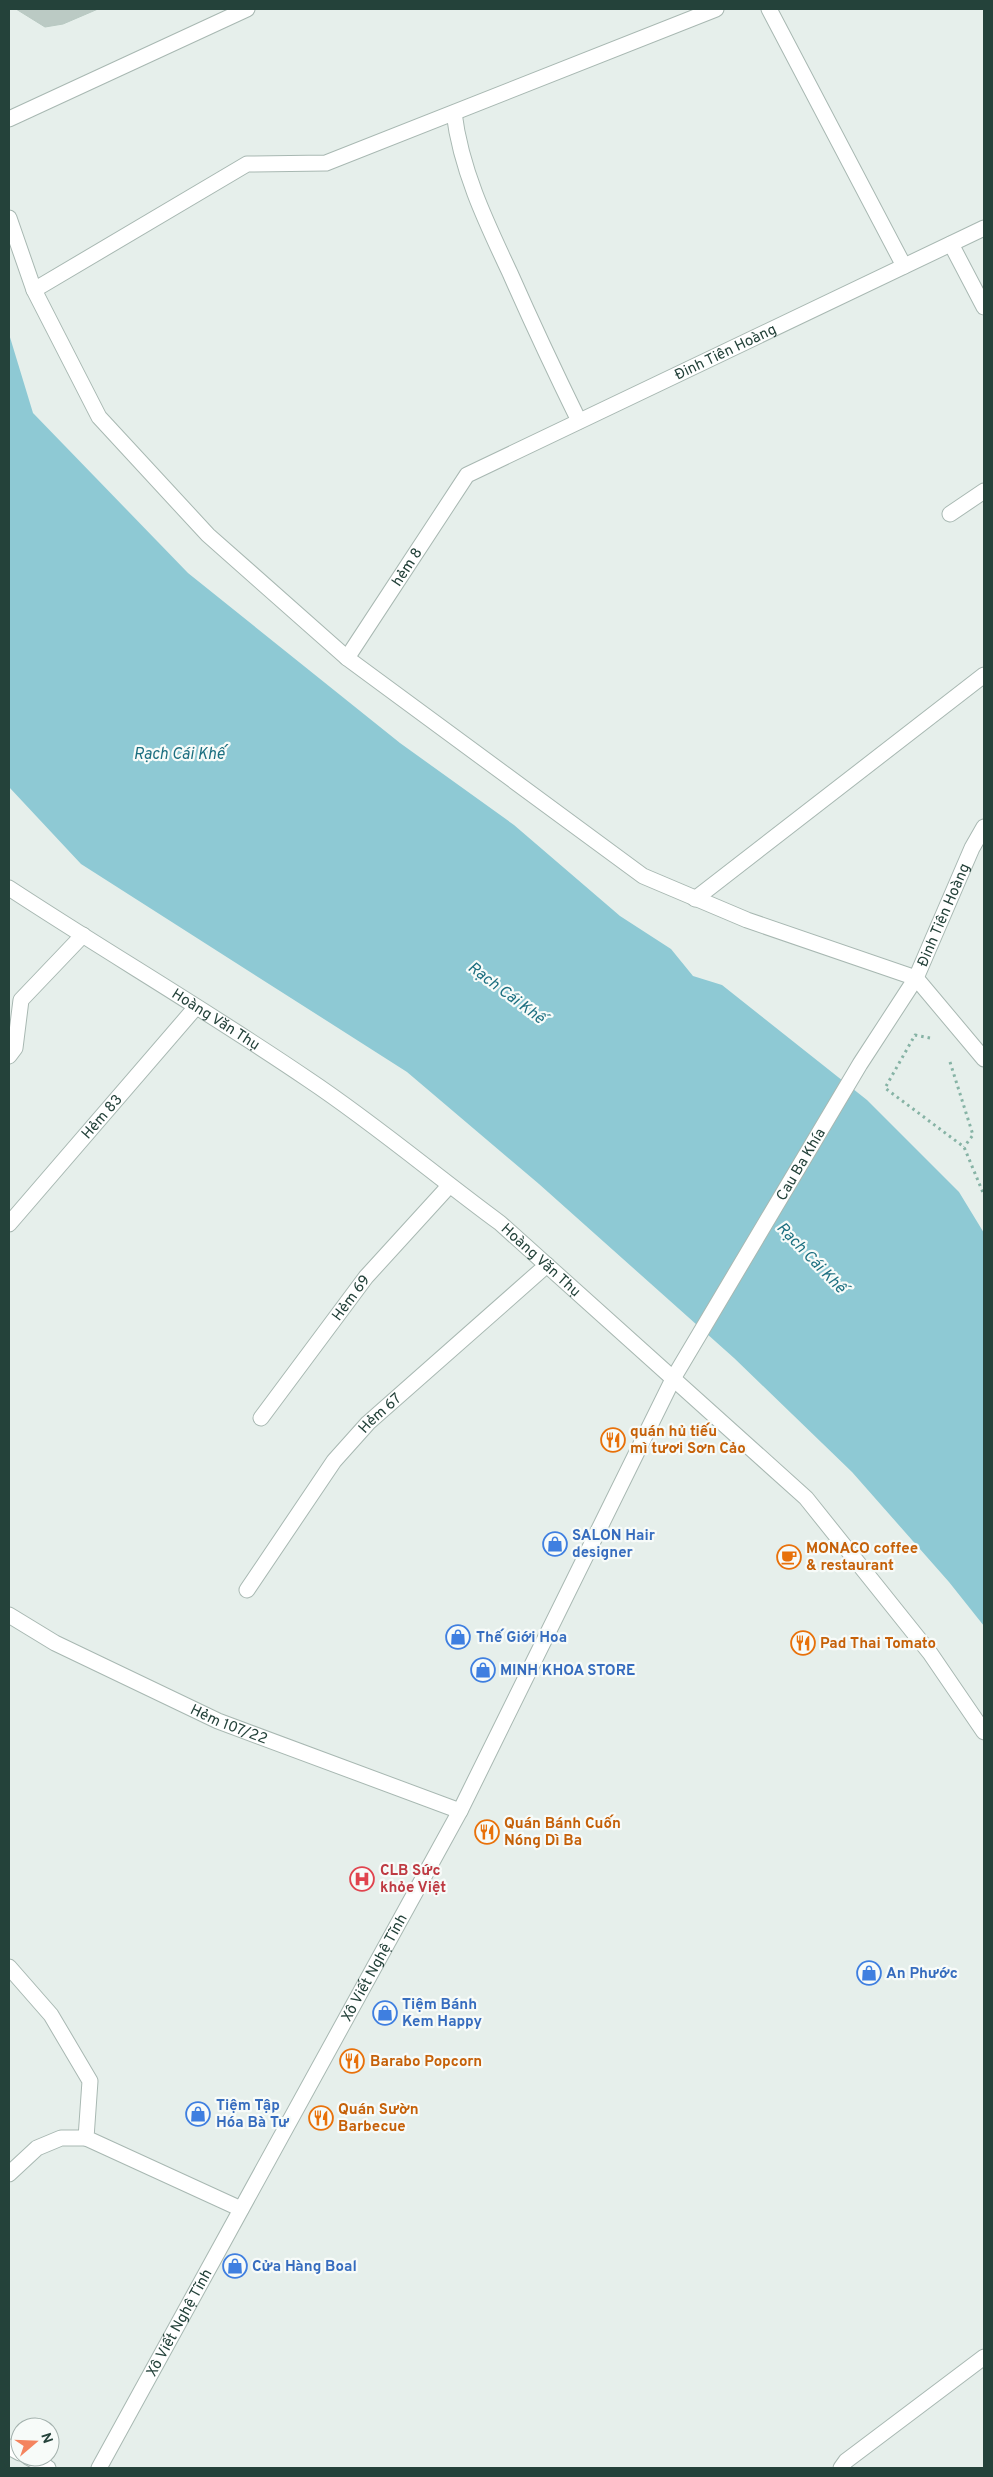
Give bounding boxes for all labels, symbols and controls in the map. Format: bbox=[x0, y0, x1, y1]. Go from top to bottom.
street label: Đinh Tiên Hoàng bbox=[672, 321, 780, 385]
street label: hẻm 8 bbox=[388, 545, 428, 591]
water label: Rạch Cái Khế bbox=[133, 744, 229, 765]
street label: Đinh Tiên Hoàng bbox=[914, 861, 975, 970]
water label: Rạch Cái Khế bbox=[463, 957, 553, 1032]
street label: Hoàng Văn Thụ bbox=[168, 985, 263, 1055]
street label: Hẻm 83 bbox=[78, 1091, 127, 1144]
street label: Cau Ba Khía bbox=[773, 1125, 831, 1205]
water label: Rạch Cái Khế bbox=[772, 1218, 853, 1302]
street label: Hoàng Văn Thụ bbox=[496, 1220, 584, 1302]
street label: Hẻm 69 bbox=[329, 1272, 375, 1325]
street label: Hẻm 67 bbox=[355, 1390, 406, 1438]
place label: quán hủ tiếu mì tươi Sơn Cảo bbox=[630, 1422, 746, 1459]
restaurant icon: quán hủ tiếu mì tươi Sơn Cảo bbox=[600, 1427, 626, 1453]
place label: SALON Hair designer bbox=[572, 1527, 656, 1563]
shop icon: SALON Hair designer bbox=[542, 1531, 568, 1557]
place label: MONACO coffee & restaurant bbox=[806, 1540, 918, 1576]
cafe icon: MONACO coffee & restaurant bbox=[776, 1544, 802, 1570]
shop icon: Thế Giới Hoa bbox=[445, 1624, 471, 1650]
place label: Thế Giới Hoa bbox=[476, 1628, 567, 1648]
restaurant icon: Pad Thai Tomato bbox=[790, 1630, 816, 1656]
place label: Pad Thai Tomato bbox=[820, 1635, 936, 1654]
shop icon: MINH KHOA STORE bbox=[470, 1657, 496, 1683]
place label: MINH KHOA STORE bbox=[500, 1662, 635, 1681]
street label: Hẻm 107/22 bbox=[187, 1701, 270, 1750]
place label: Quán Bánh Cuốn Nóng Dì Ba bbox=[504, 1814, 621, 1851]
restaurant icon: Quán Bánh Cuốn Nóng Dì Ba bbox=[474, 1819, 500, 1845]
place label: CLB Sức khỏe Việt bbox=[380, 1862, 446, 1898]
hospital icon: CLB Sức khỏe Việt bbox=[349, 1866, 375, 1892]
street label: Xô Viết Nghệ Tĩnh bbox=[338, 1911, 412, 2025]
shop icon: An Phước bbox=[856, 1960, 882, 1986]
place label: An Phước bbox=[886, 1965, 958, 1984]
place label: Tiệm Bánh Kem Happy bbox=[402, 1996, 483, 2032]
shop icon: Tiệm Bánh Kem Happy bbox=[372, 2000, 398, 2026]
restaurant icon: Barabo Popcorn bbox=[339, 2048, 365, 2074]
place label: Barabo Popcorn bbox=[370, 2053, 482, 2072]
place label: Tiệm Tập Hóa Bà Tư bbox=[216, 2097, 290, 2133]
shop icon: Tiệm Tập Hóa Bà Tư bbox=[185, 2101, 211, 2127]
place label: Quán Sườn Barbecue bbox=[338, 2101, 419, 2137]
restaurant icon: Quán Sườn Barbecue bbox=[308, 2105, 334, 2131]
shop icon: Cửa Hàng Boal bbox=[222, 2253, 248, 2279]
place label: Cửa Hàng Boal bbox=[252, 2258, 357, 2277]
street label: Xô Viết Nghệ Tĩnh bbox=[143, 2266, 217, 2380]
north arrow bbox=[10, 2417, 60, 2467]
text: N bbox=[36, 2431, 56, 2446]

